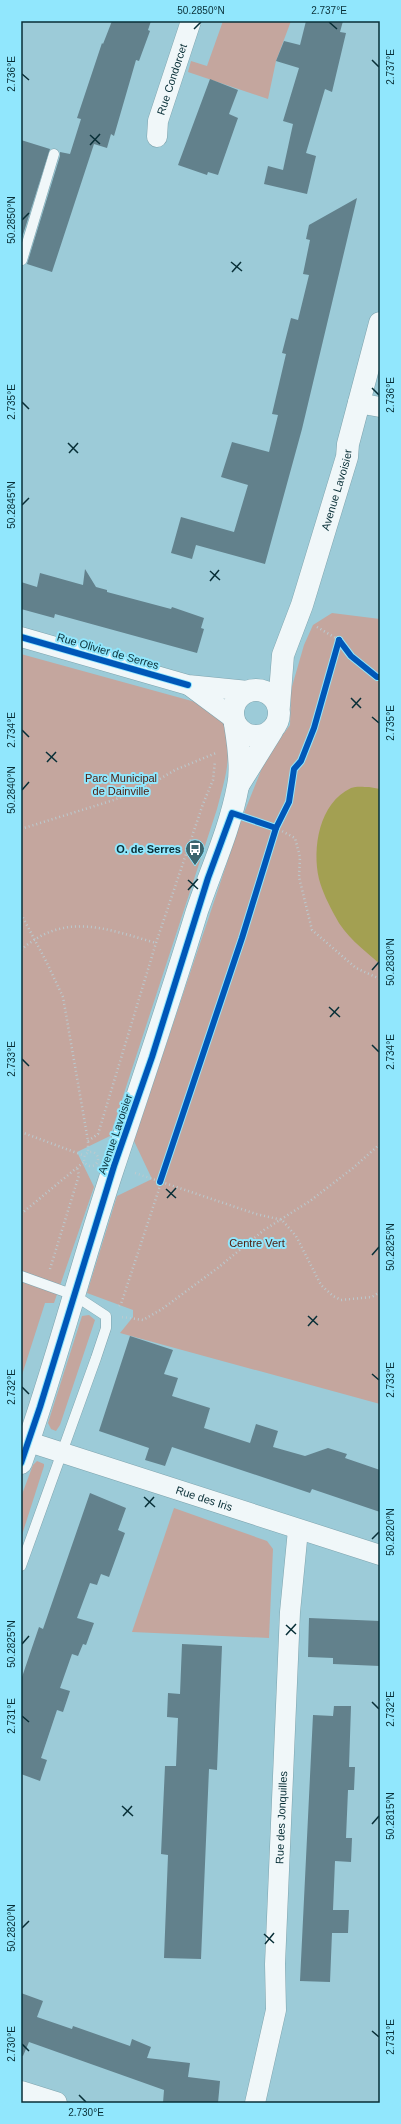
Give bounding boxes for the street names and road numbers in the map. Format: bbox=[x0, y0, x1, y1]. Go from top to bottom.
street label: Rue Condorcet bbox=[154, 42, 189, 116]
street label: Avenue Lavoisier bbox=[319, 448, 354, 532]
street label: Rue Olivier de Serres bbox=[56, 631, 161, 671]
street label: Avenue Lavoisier bbox=[96, 1092, 134, 1176]
street label: Rue des Iris bbox=[174, 1484, 234, 1513]
street label: Rue des Jonquilles bbox=[273, 1770, 289, 1864]

